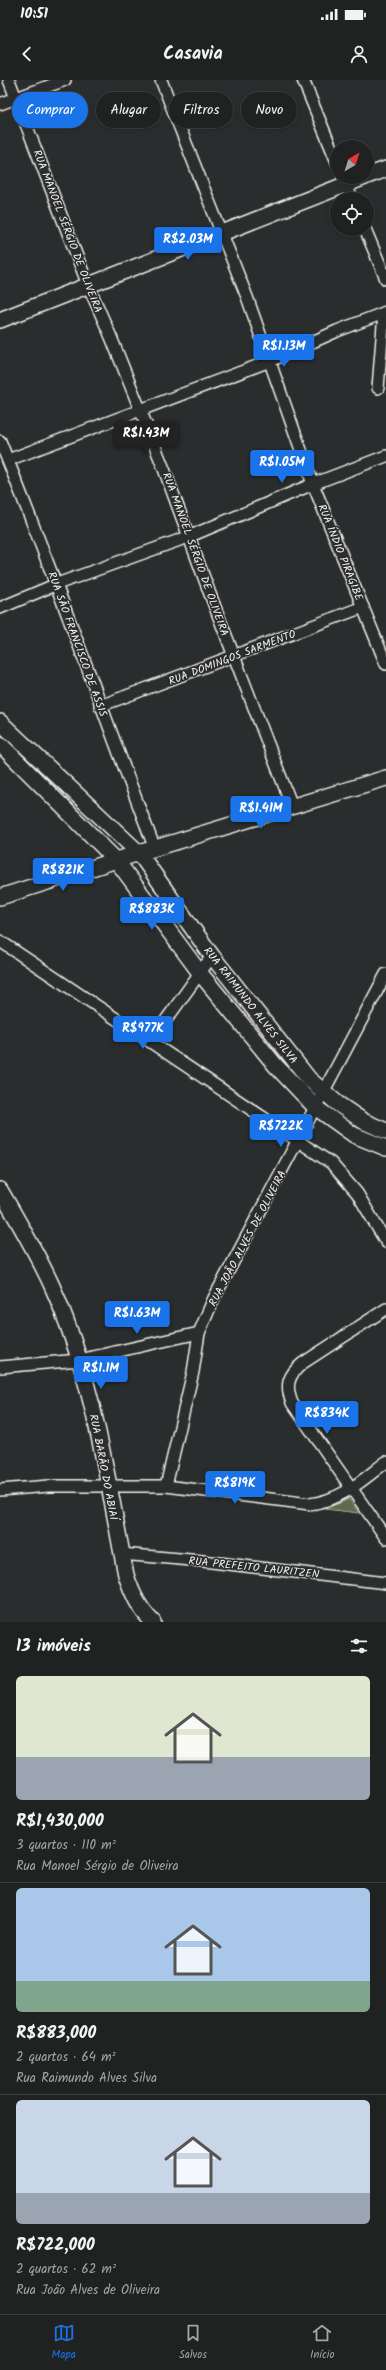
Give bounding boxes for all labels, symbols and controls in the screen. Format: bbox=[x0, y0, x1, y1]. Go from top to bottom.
text: 10:51 bbox=[20, 2, 48, 26]
text: Casavia bbox=[163, 40, 223, 69]
icon: back bbox=[16, 43, 38, 65]
icon: person bbox=[348, 43, 370, 65]
chip: Comprar bbox=[12, 92, 88, 128]
chip: Alugar bbox=[96, 92, 161, 128]
chip: Filtros bbox=[169, 92, 233, 128]
chip: Novo bbox=[241, 92, 297, 128]
north arrow bbox=[330, 140, 374, 184]
map controls bbox=[330, 140, 374, 236]
street label: RUA MANOEL SÉRGIO DE OLIVEIRA bbox=[28, 147, 107, 316]
button: locate bbox=[330, 192, 374, 236]
pin: R$2.03M bbox=[151, 227, 225, 261]
text: R$2.03M bbox=[163, 229, 213, 250]
pin: R$1.13M bbox=[247, 334, 321, 368]
text: R$1.13M bbox=[262, 336, 306, 357]
pin: R$1.43M bbox=[109, 421, 183, 455]
text: R$1.43M bbox=[123, 423, 169, 444]
pin: R$1.05M bbox=[245, 450, 319, 484]
text: R$1.05M bbox=[259, 452, 305, 473]
street label: RUA MANOEL SÉRGIO DE OLIVEIRA bbox=[157, 470, 233, 639]
street label: RUA ÍNDIO PIRAGIBE bbox=[312, 501, 368, 604]
street label: RUA SÃO FRANCISCO DE ASSIS bbox=[42, 569, 112, 720]
street label: RUA DOMINGOS SARMENTO bbox=[166, 625, 299, 691]
pin: R$1.41M bbox=[224, 796, 298, 830]
text: R$1.41M bbox=[239, 798, 283, 819]
pin: R$821K bbox=[30, 858, 96, 892]
text: R$821K bbox=[42, 860, 84, 881]
pin: R$883K bbox=[119, 897, 185, 931]
text: R$883K bbox=[129, 899, 175, 920]
street label: RUA RAIMUNDO ALVES SILVA bbox=[199, 943, 302, 1068]
pin: R$977K bbox=[110, 1016, 176, 1050]
text: R$977K bbox=[122, 1018, 164, 1039]
pin: R$722K bbox=[248, 1114, 314, 1148]
text: R$722K bbox=[259, 1116, 303, 1137]
street label: RUA JOÃO ALVES DE OLIVEIRA bbox=[204, 1167, 292, 1310]
pin: R$1.63M bbox=[100, 1301, 174, 1335]
text: R$1.63M bbox=[114, 1303, 160, 1324]
pin: R$1.1M bbox=[68, 1356, 134, 1390]
text: R$1.1M bbox=[83, 1358, 119, 1379]
pin: R$834K bbox=[294, 1401, 360, 1435]
text: R$834K bbox=[304, 1403, 350, 1424]
street label: RUA BARÃO DO ABIAÍ bbox=[84, 1413, 122, 1523]
pin: R$819K bbox=[202, 1471, 268, 1505]
text: R$819K bbox=[214, 1473, 256, 1494]
street label: RUA PREFEITO LAURITZEN bbox=[188, 1552, 321, 1584]
text: 13 imóveis bbox=[16, 1633, 91, 1660]
icon: filters bbox=[348, 1635, 370, 1657]
icon: home bbox=[157, 1702, 229, 1774]
text: R$1,430,000 bbox=[16, 1808, 104, 1835]
text: 3 quartos · 110 m² bbox=[16, 1835, 116, 1856]
text: Rua Manoel Sérgio de Oliveira bbox=[16, 1856, 178, 1877]
icon: home bbox=[157, 1914, 229, 1986]
text: R$883,000 bbox=[16, 2020, 96, 2047]
text: 2 quartos · 64 m² bbox=[16, 2047, 116, 2068]
text: Rua Raimundo Alves Silva bbox=[16, 2068, 157, 2089]
icon: home bbox=[157, 2126, 229, 2198]
text: R$722,000 bbox=[16, 2232, 95, 2259]
text: 2 quartos · 62 m² bbox=[16, 2259, 116, 2280]
text: Rua João Alves de Oliveira bbox=[16, 2280, 160, 2301]
tab: Mapa bbox=[52, 2322, 76, 2364]
tab: Salvos bbox=[179, 2322, 207, 2364]
tab: Início bbox=[310, 2322, 334, 2364]

